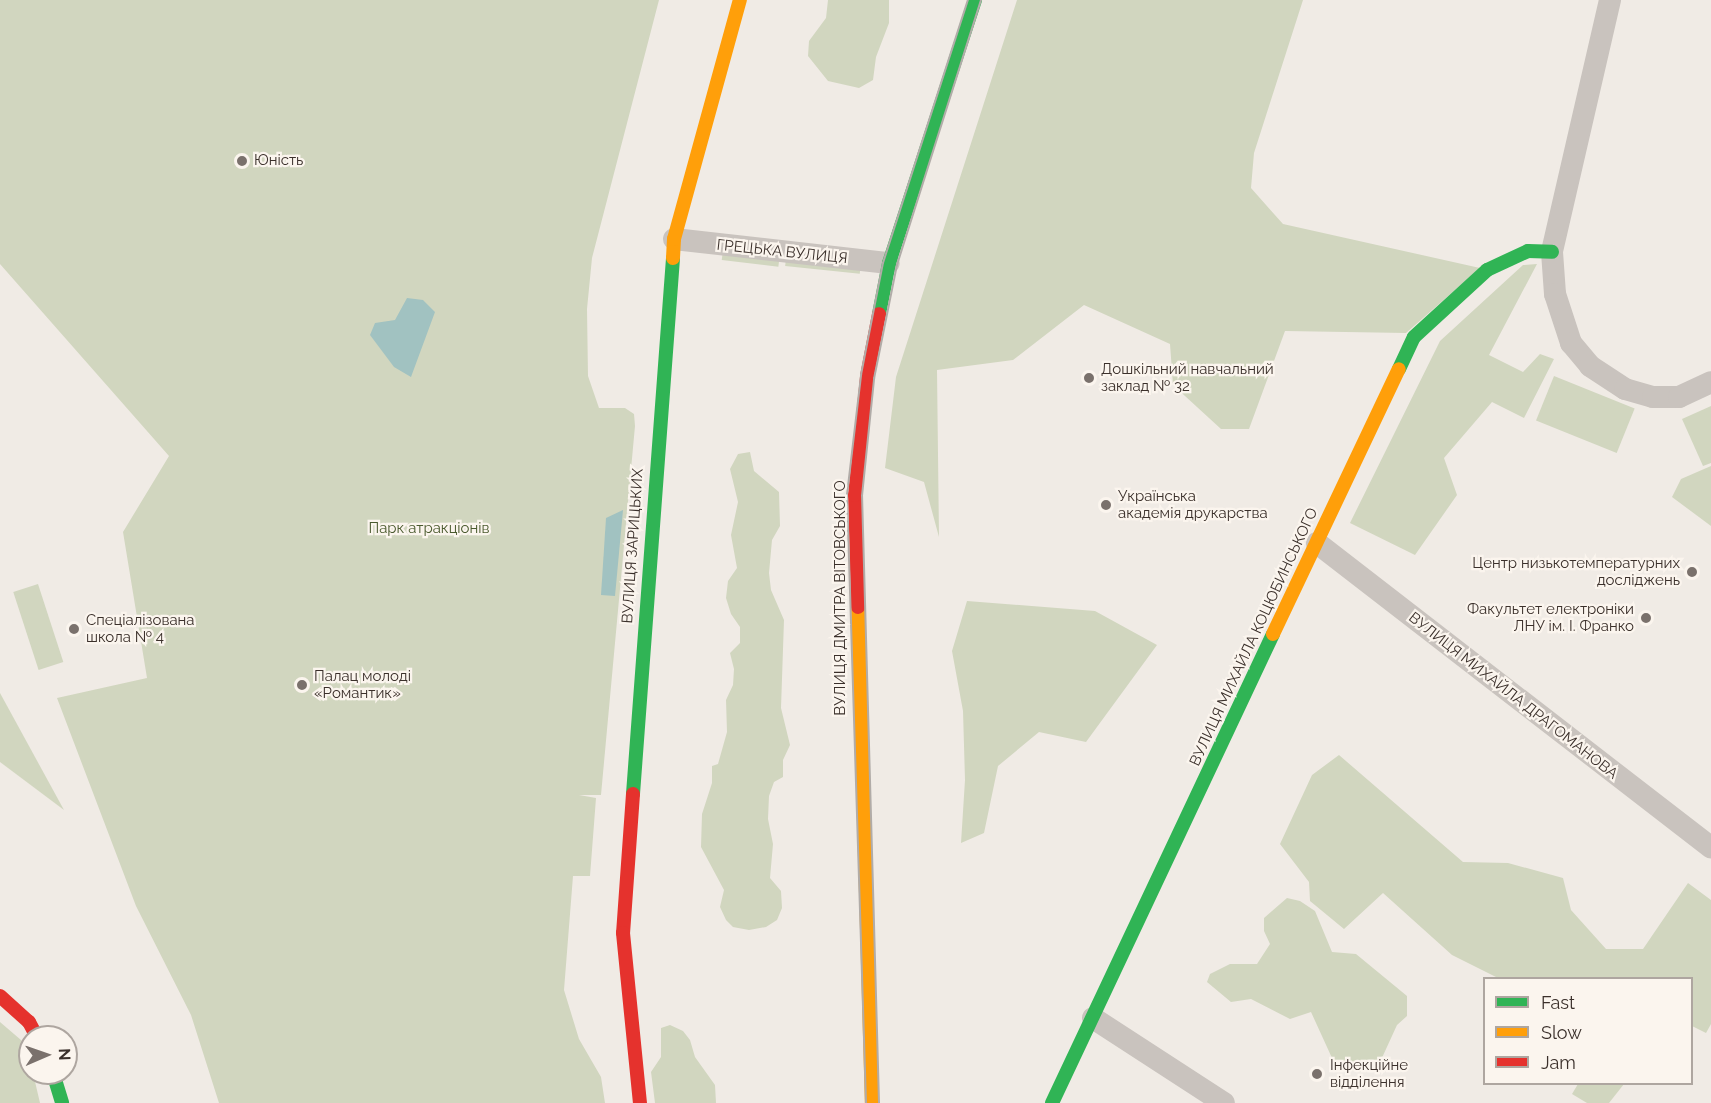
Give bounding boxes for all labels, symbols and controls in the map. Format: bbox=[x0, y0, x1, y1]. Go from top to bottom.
place label: Юність bbox=[254, 152, 303, 170]
marker: Юність bbox=[235, 154, 249, 168]
street label: ГРЕЦЬКА ВУЛИЦЯ bbox=[715, 236, 849, 268]
place label: Дошкільний навчальний заклад № 32 bbox=[1101, 360, 1274, 395]
marker: Дошкільний навчальний заклад № 32 bbox=[1082, 371, 1096, 385]
street label: ВУЛИЦЯ ЗАРИЦЬКИХ bbox=[619, 468, 647, 624]
street label: ВУЛИЦЯ ДМИТРА ВІТОВСЬКОГО bbox=[832, 480, 850, 716]
place label: Українська академія друкарства bbox=[1118, 487, 1268, 522]
marker: Українська академія друкарства bbox=[1099, 498, 1113, 512]
street label: ВУЛИЦЯ МИХАЙЛА КОЦЮБИНСЬКОГО bbox=[1186, 505, 1322, 769]
park label: Парк атракціонів bbox=[368, 520, 490, 538]
place label: Центр низькотемпературних досліджень bbox=[1472, 554, 1680, 589]
marker: Центр низькотемпературних досліджень bbox=[1685, 565, 1699, 579]
place label: Факультет електроніки ЛНУ ім. І. Франко bbox=[1467, 600, 1634, 635]
street label: ВУЛИЦЯ МИХАЙЛА ДРАГОМАНОВА bbox=[1405, 609, 1621, 783]
place label: Спеціалізована школа № 4 bbox=[86, 611, 194, 646]
marker: Факультет електроніки ЛНУ ім. І. Франко bbox=[1639, 611, 1653, 625]
marker: Спеціалізована школа № 4 bbox=[67, 622, 81, 636]
place label: Палац молоді «Романтик» bbox=[314, 667, 411, 702]
marker: Палац молоді «Романтик» bbox=[295, 678, 309, 692]
legend bbox=[1483, 977, 1693, 1085]
text: Fast bbox=[1541, 992, 1575, 1013]
text: Slow bbox=[1541, 1022, 1582, 1043]
north arrow bbox=[18, 1025, 78, 1085]
text: N bbox=[55, 1048, 74, 1061]
text: Jam bbox=[1541, 1052, 1576, 1073]
place label: Інфекційне відділення bbox=[1330, 1056, 1408, 1091]
marker: Інфекційне відділення bbox=[1308, 1065, 1326, 1083]

